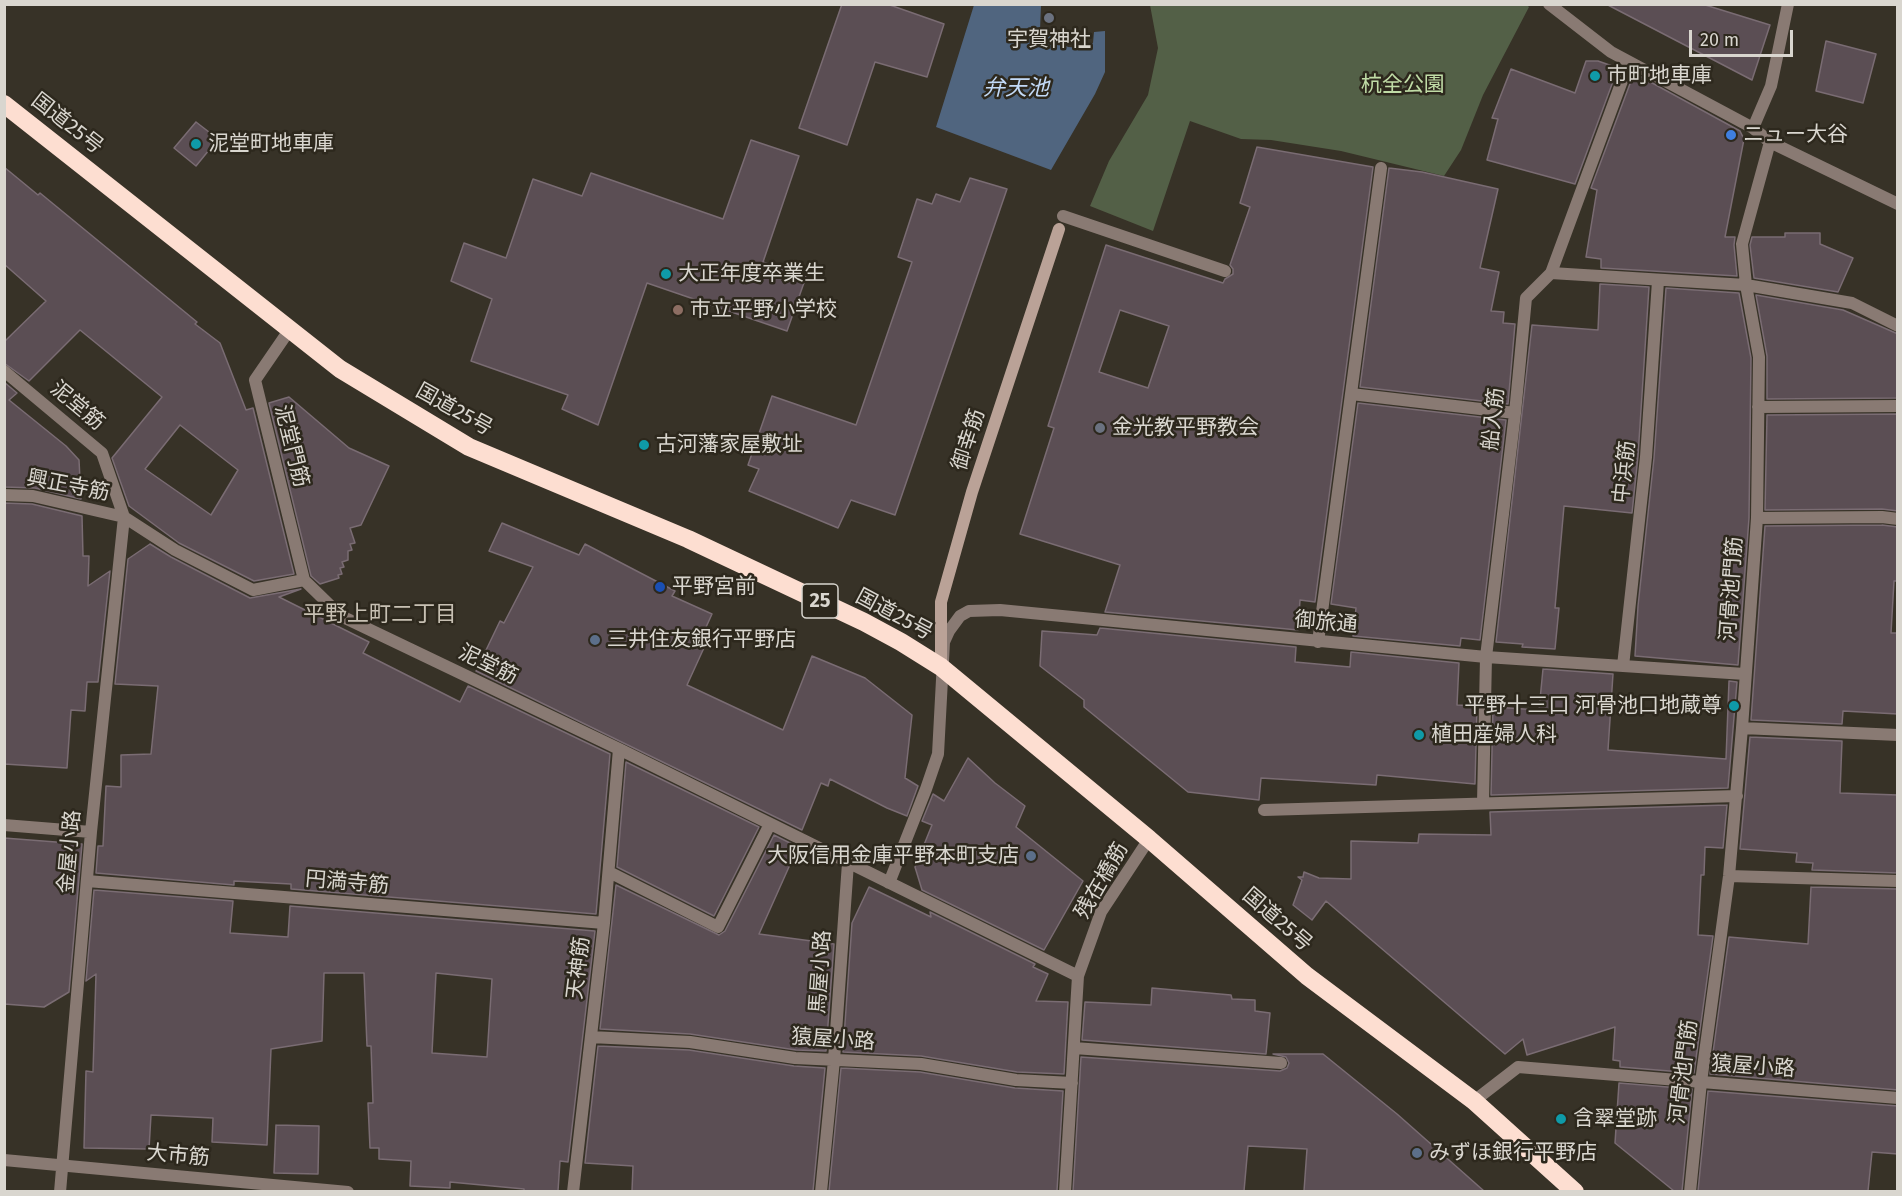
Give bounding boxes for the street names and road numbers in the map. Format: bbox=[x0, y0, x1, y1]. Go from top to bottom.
street label: 国道25号 bbox=[26, 88, 108, 160]
street label: 泥堂筋 bbox=[45, 376, 109, 436]
street label: 国道25号 bbox=[411, 379, 497, 441]
street label: 船入筋 bbox=[1478, 386, 1510, 452]
street label: 泥堂門筋 bbox=[269, 402, 313, 490]
street label: 御幸筋 bbox=[947, 406, 991, 474]
street label: 中浜筋 bbox=[1609, 439, 1641, 505]
street label: 興正寺筋 bbox=[24, 466, 112, 506]
street label: 河骨池門筋 bbox=[1716, 536, 1748, 642]
road number: 25 bbox=[802, 584, 838, 618]
street label: 国道25号 bbox=[851, 584, 937, 646]
street label: 御旅通 bbox=[1294, 608, 1358, 638]
street label: 泥堂筋 bbox=[454, 640, 522, 690]
street label: 金屋小路 bbox=[54, 809, 86, 895]
street label: 残在橋筋 bbox=[1070, 838, 1134, 924]
street label: 円満寺筋 bbox=[304, 867, 390, 899]
street label: 国道25号 bbox=[1237, 883, 1317, 957]
street label: 馬屋小路 bbox=[806, 929, 836, 1015]
street label: 天神筋 bbox=[563, 935, 595, 1001]
street label: 河骨池門筋 bbox=[1665, 1018, 1703, 1126]
street label: 猿屋小路 bbox=[790, 1025, 876, 1055]
street label: 猿屋小路 bbox=[1710, 1052, 1796, 1082]
street label: 大市筋 bbox=[146, 1141, 210, 1171]

